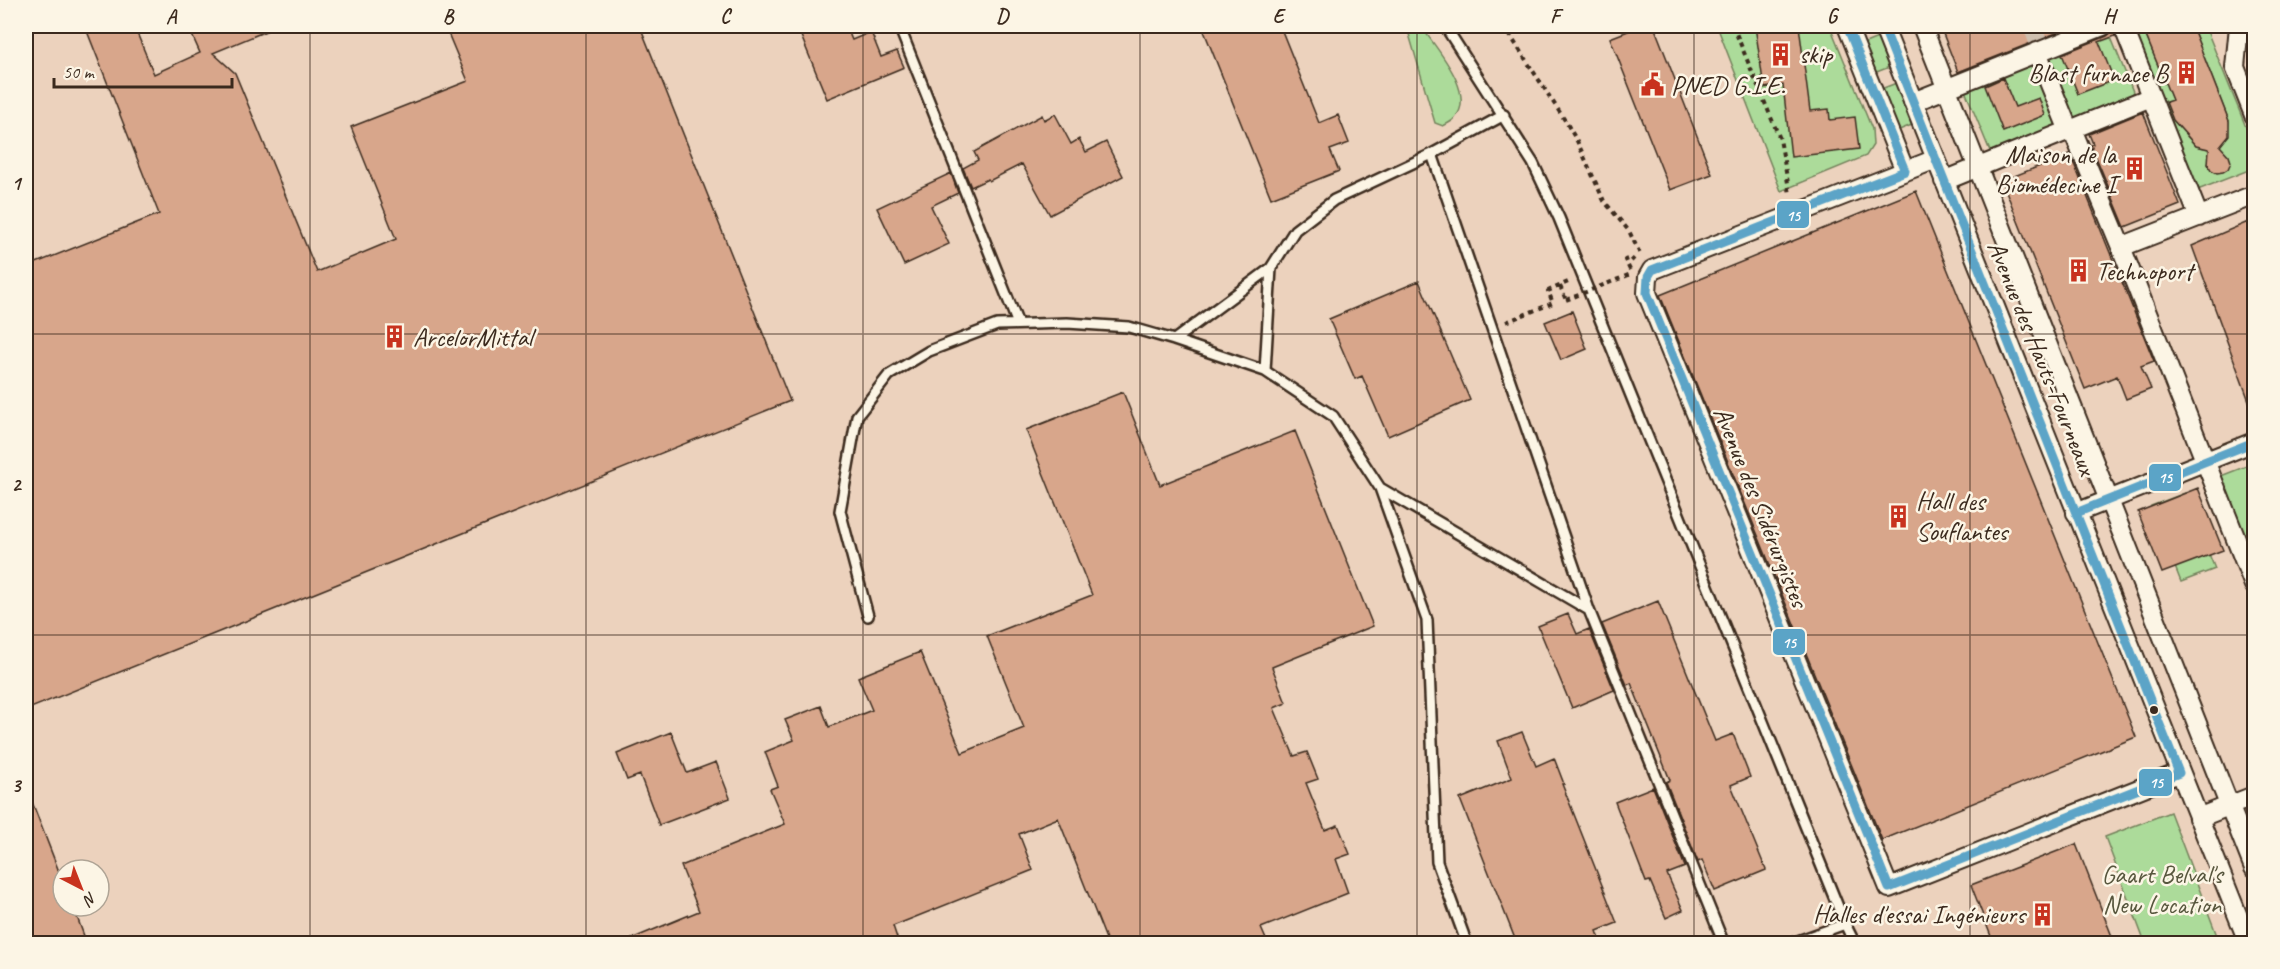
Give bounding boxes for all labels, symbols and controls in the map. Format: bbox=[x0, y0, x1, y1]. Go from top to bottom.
text: A bbox=[166, 4, 178, 29]
text: B bbox=[443, 4, 455, 29]
text: C bbox=[720, 4, 732, 29]
text: D bbox=[996, 4, 1010, 29]
text: E bbox=[1273, 4, 1287, 29]
text: F bbox=[1550, 4, 1564, 29]
text: G bbox=[1827, 4, 1840, 29]
text: H bbox=[2103, 4, 2118, 29]
place label: skip bbox=[1799, 38, 1834, 71]
building icon: skip bbox=[1768, 41, 1794, 67]
scale bar bbox=[54, 51, 232, 89]
place label: Blast furnace B bbox=[2028, 57, 2169, 90]
building icon: Blast furnace B bbox=[2173, 60, 2199, 86]
text: 50 m bbox=[63, 61, 96, 83]
place label: PNED G.I.E. bbox=[1671, 69, 1786, 102]
public building icon: PNED G.I.E. bbox=[1640, 72, 1666, 98]
place label: Maison de la Biomédecine I bbox=[1996, 138, 2122, 201]
building icon: Maison de la Biomédecine I bbox=[2121, 156, 2147, 182]
text: 1 bbox=[12, 171, 23, 196]
line badge: 15 bbox=[1776, 200, 1810, 229]
text: 15 bbox=[1786, 206, 1802, 226]
street label: Avenue des Hauts-Fourneaux bbox=[1980, 236, 2105, 482]
place label: Technoport bbox=[2096, 255, 2196, 288]
building icon: Technoport bbox=[2065, 258, 2091, 284]
place label: ArcelorMittal bbox=[413, 321, 537, 354]
building icon: ArcelorMittal bbox=[382, 324, 408, 350]
street label: Avenue des Sidérurgistes bbox=[1706, 402, 1817, 614]
line badge: 15 bbox=[2148, 463, 2182, 492]
text: 15 bbox=[2158, 468, 2174, 488]
text: 2 bbox=[12, 472, 23, 497]
place label: Hall des Souflantes bbox=[1916, 485, 2010, 548]
building icon: Hall des Souflantes bbox=[1885, 503, 1911, 529]
line badge: 15 bbox=[1772, 628, 1806, 656]
text: 15 bbox=[1782, 633, 1798, 653]
unlabelled marker bbox=[2148, 704, 2160, 716]
line badge: 15 bbox=[2138, 768, 2173, 797]
text: 3 bbox=[12, 773, 23, 798]
text: 15 bbox=[2149, 773, 2165, 793]
north arrow bbox=[51, 858, 111, 918]
park label: Gaart Belval's New Location bbox=[2102, 858, 2225, 921]
text: N bbox=[78, 888, 101, 911]
place label: Halles d'essai Ingénieurs bbox=[1813, 898, 2027, 931]
building icon: Halles d'essai Ingénieurs bbox=[2030, 901, 2056, 927]

